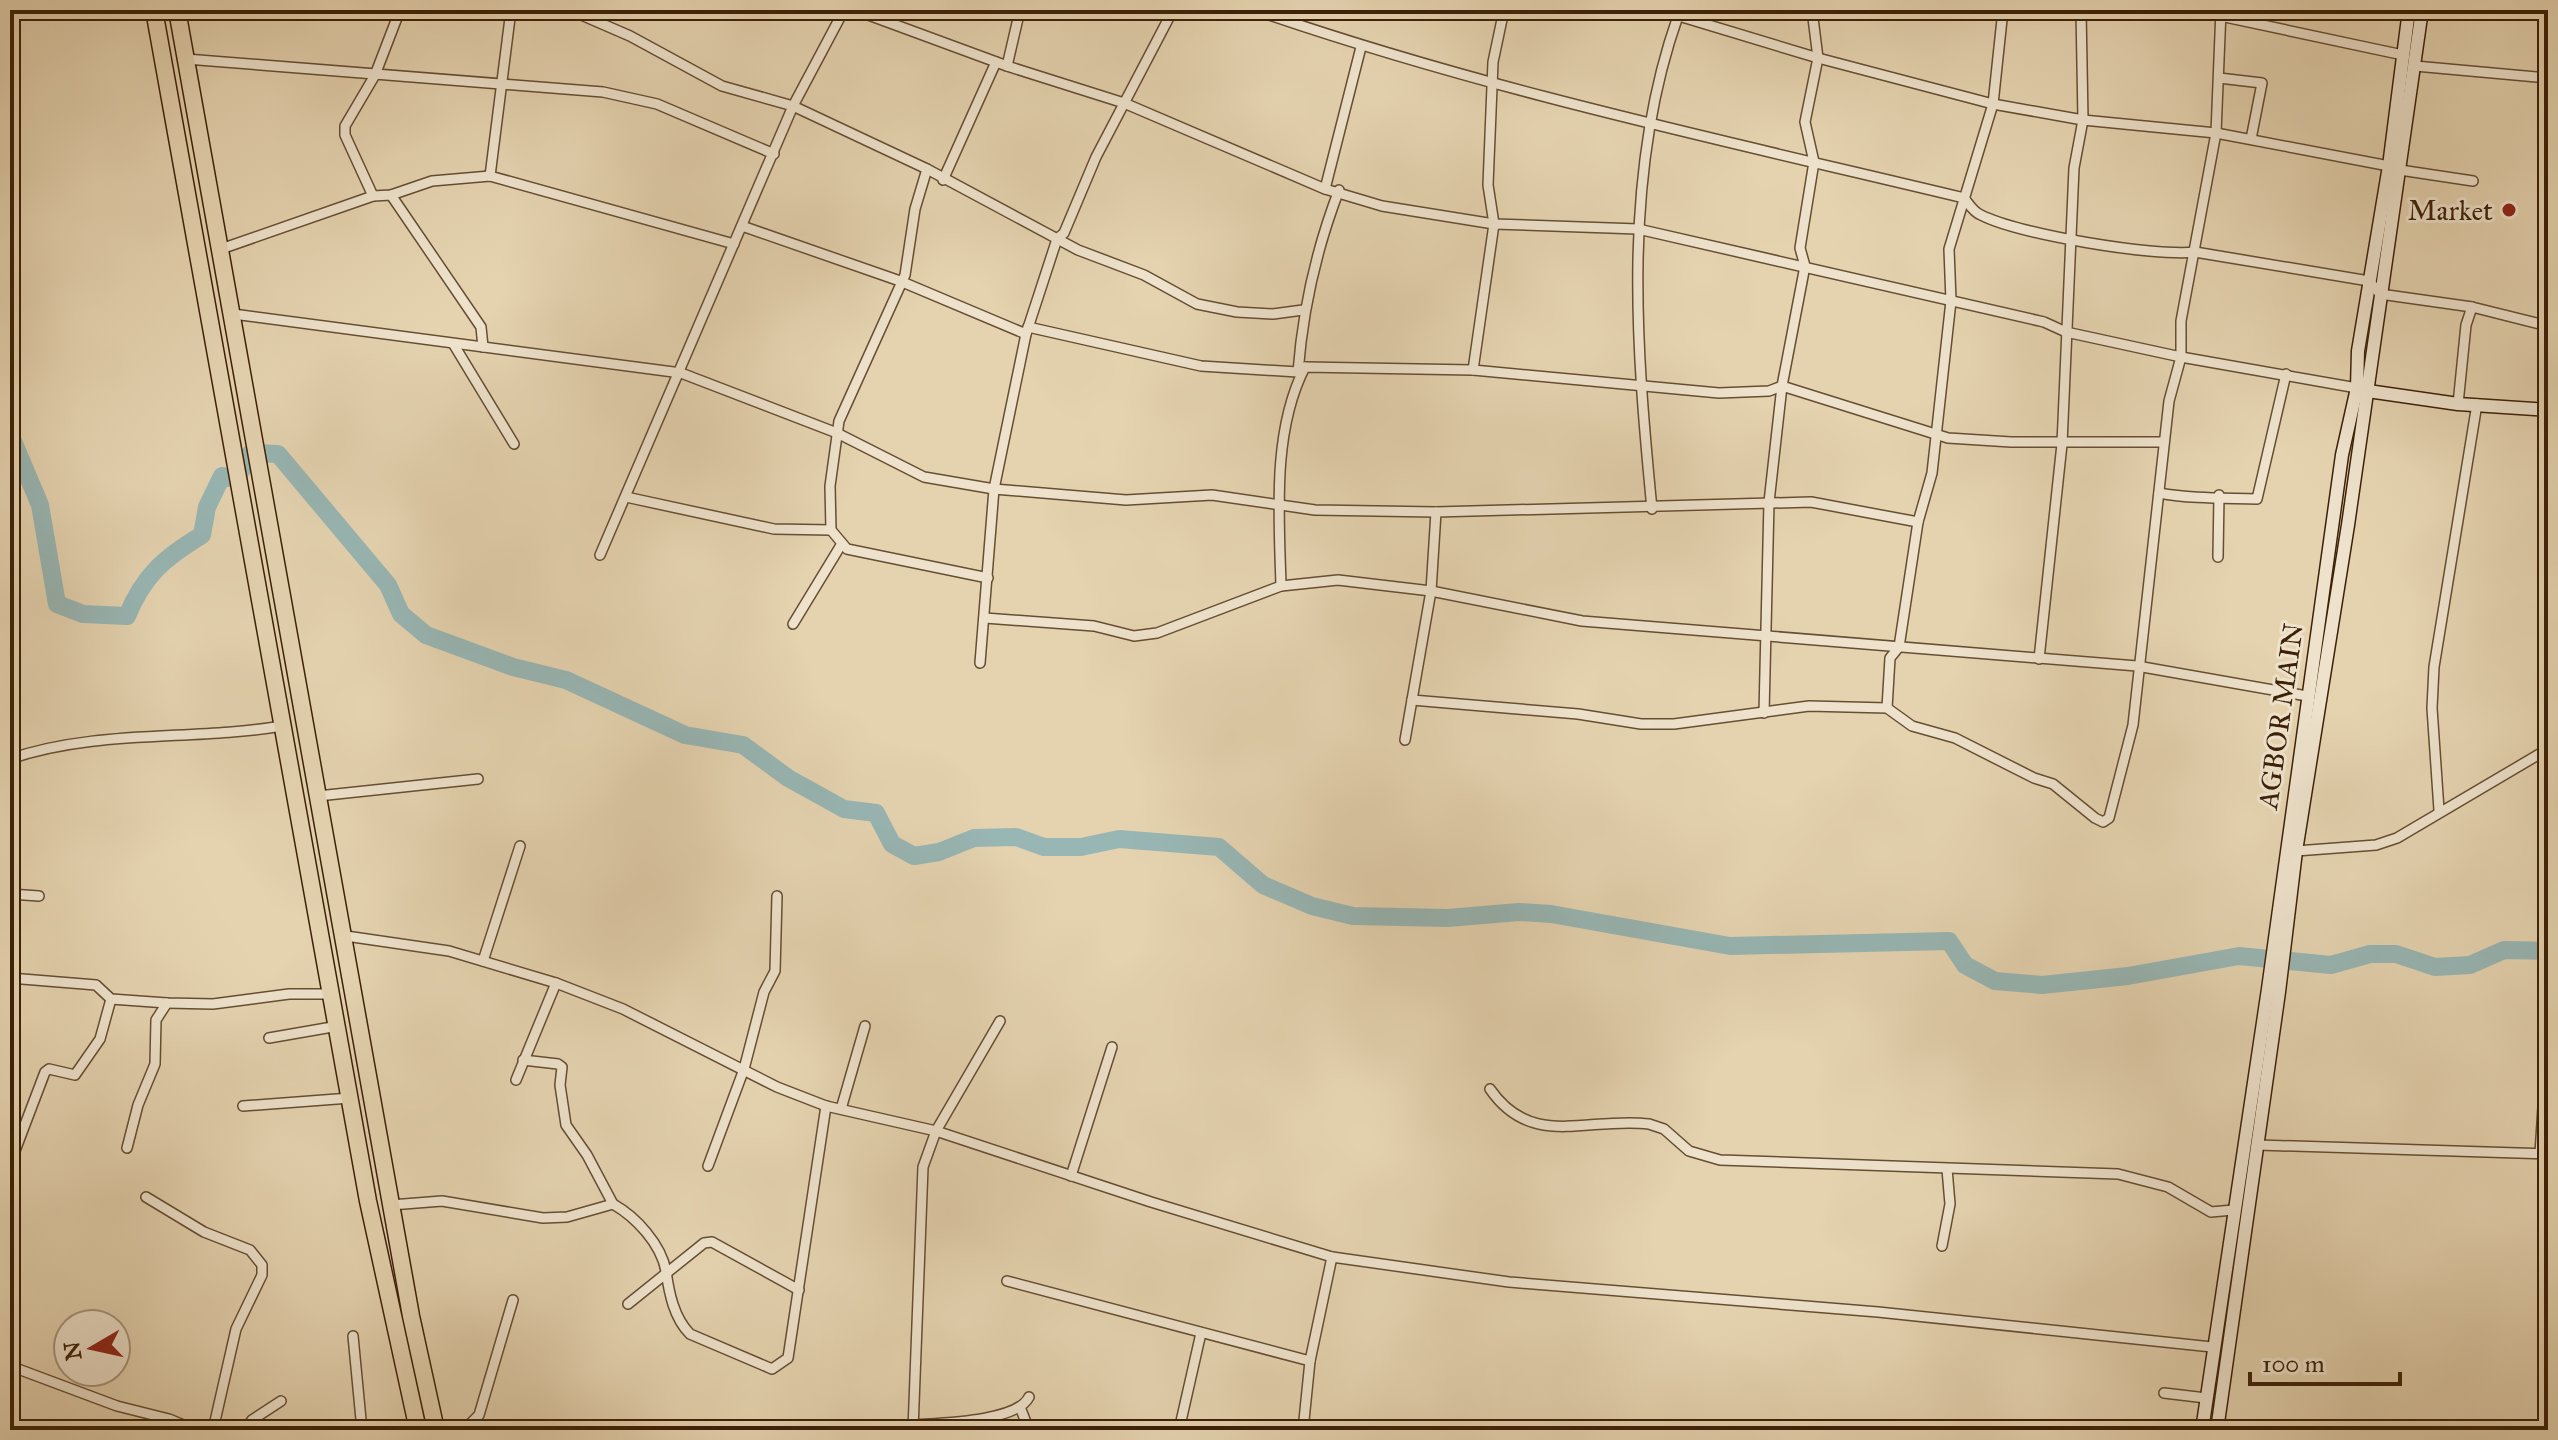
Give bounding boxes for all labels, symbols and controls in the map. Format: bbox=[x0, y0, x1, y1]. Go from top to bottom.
place label: Market bbox=[2408, 193, 2493, 228]
marker: Market bbox=[2500, 201, 2518, 219]
street label: AGBOR MAIN bbox=[2250, 621, 2311, 812]
north arrow bbox=[52, 1308, 132, 1388]
scale bar bbox=[2250, 1336, 2400, 1386]
text: N bbox=[58, 1339, 88, 1362]
text: 100 m bbox=[2262, 1349, 2325, 1379]

